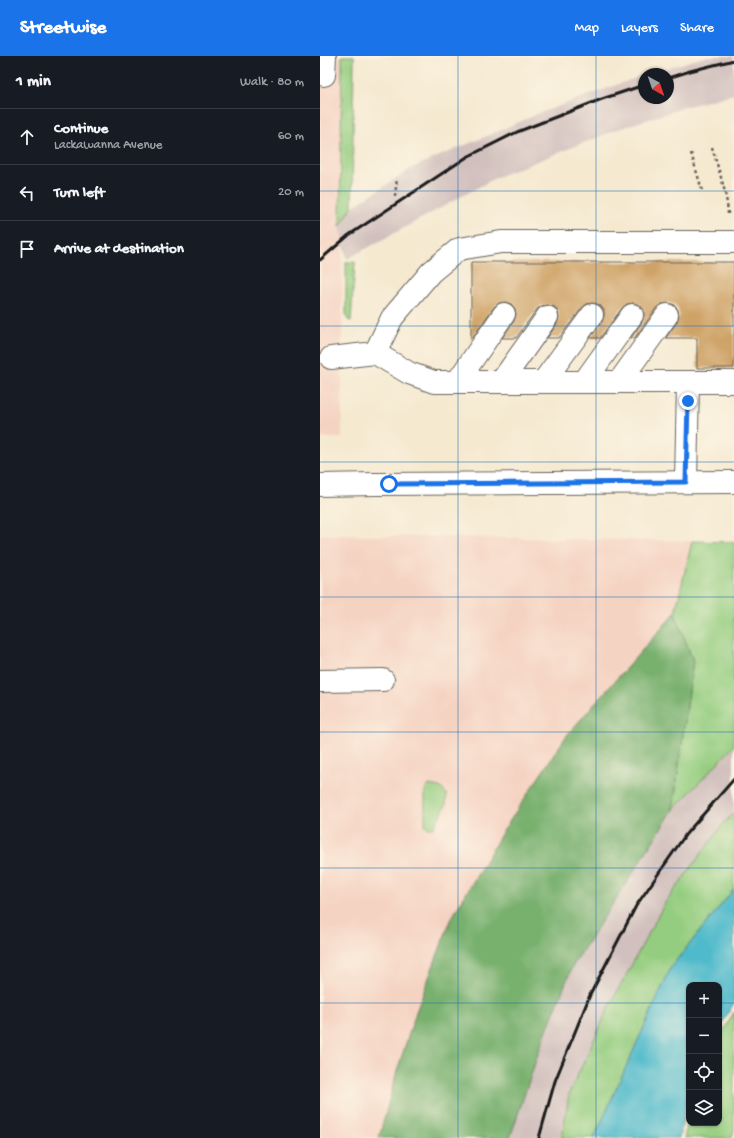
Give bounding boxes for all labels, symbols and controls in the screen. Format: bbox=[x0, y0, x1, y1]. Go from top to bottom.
text: Streetwise bbox=[20, 17, 106, 40]
text: Map bbox=[575, 20, 599, 37]
text: Layers bbox=[621, 20, 658, 37]
text: Share bbox=[680, 20, 714, 37]
north arrow bbox=[638, 68, 674, 104]
text: 1 min bbox=[16, 72, 51, 92]
text: Walk · 80 m bbox=[240, 75, 304, 90]
text: Continue bbox=[54, 120, 108, 138]
icon: ahead bbox=[16, 126, 38, 148]
text: 60 m bbox=[278, 129, 304, 144]
text: Lackawanna Avenue bbox=[54, 138, 162, 153]
icon: left bbox=[16, 182, 38, 204]
text: Turn left bbox=[54, 184, 105, 202]
text: 20 m bbox=[278, 185, 304, 200]
icon: arrive bbox=[16, 238, 38, 260]
text: Arrive at destination bbox=[54, 240, 184, 258]
route end bbox=[679, 392, 697, 410]
route start bbox=[380, 475, 398, 493]
map controls bbox=[686, 982, 722, 1126]
button: + bbox=[686, 982, 722, 1018]
button: − bbox=[686, 1018, 722, 1054]
button: locate bbox=[686, 1054, 722, 1090]
button: layers bbox=[686, 1090, 722, 1126]

